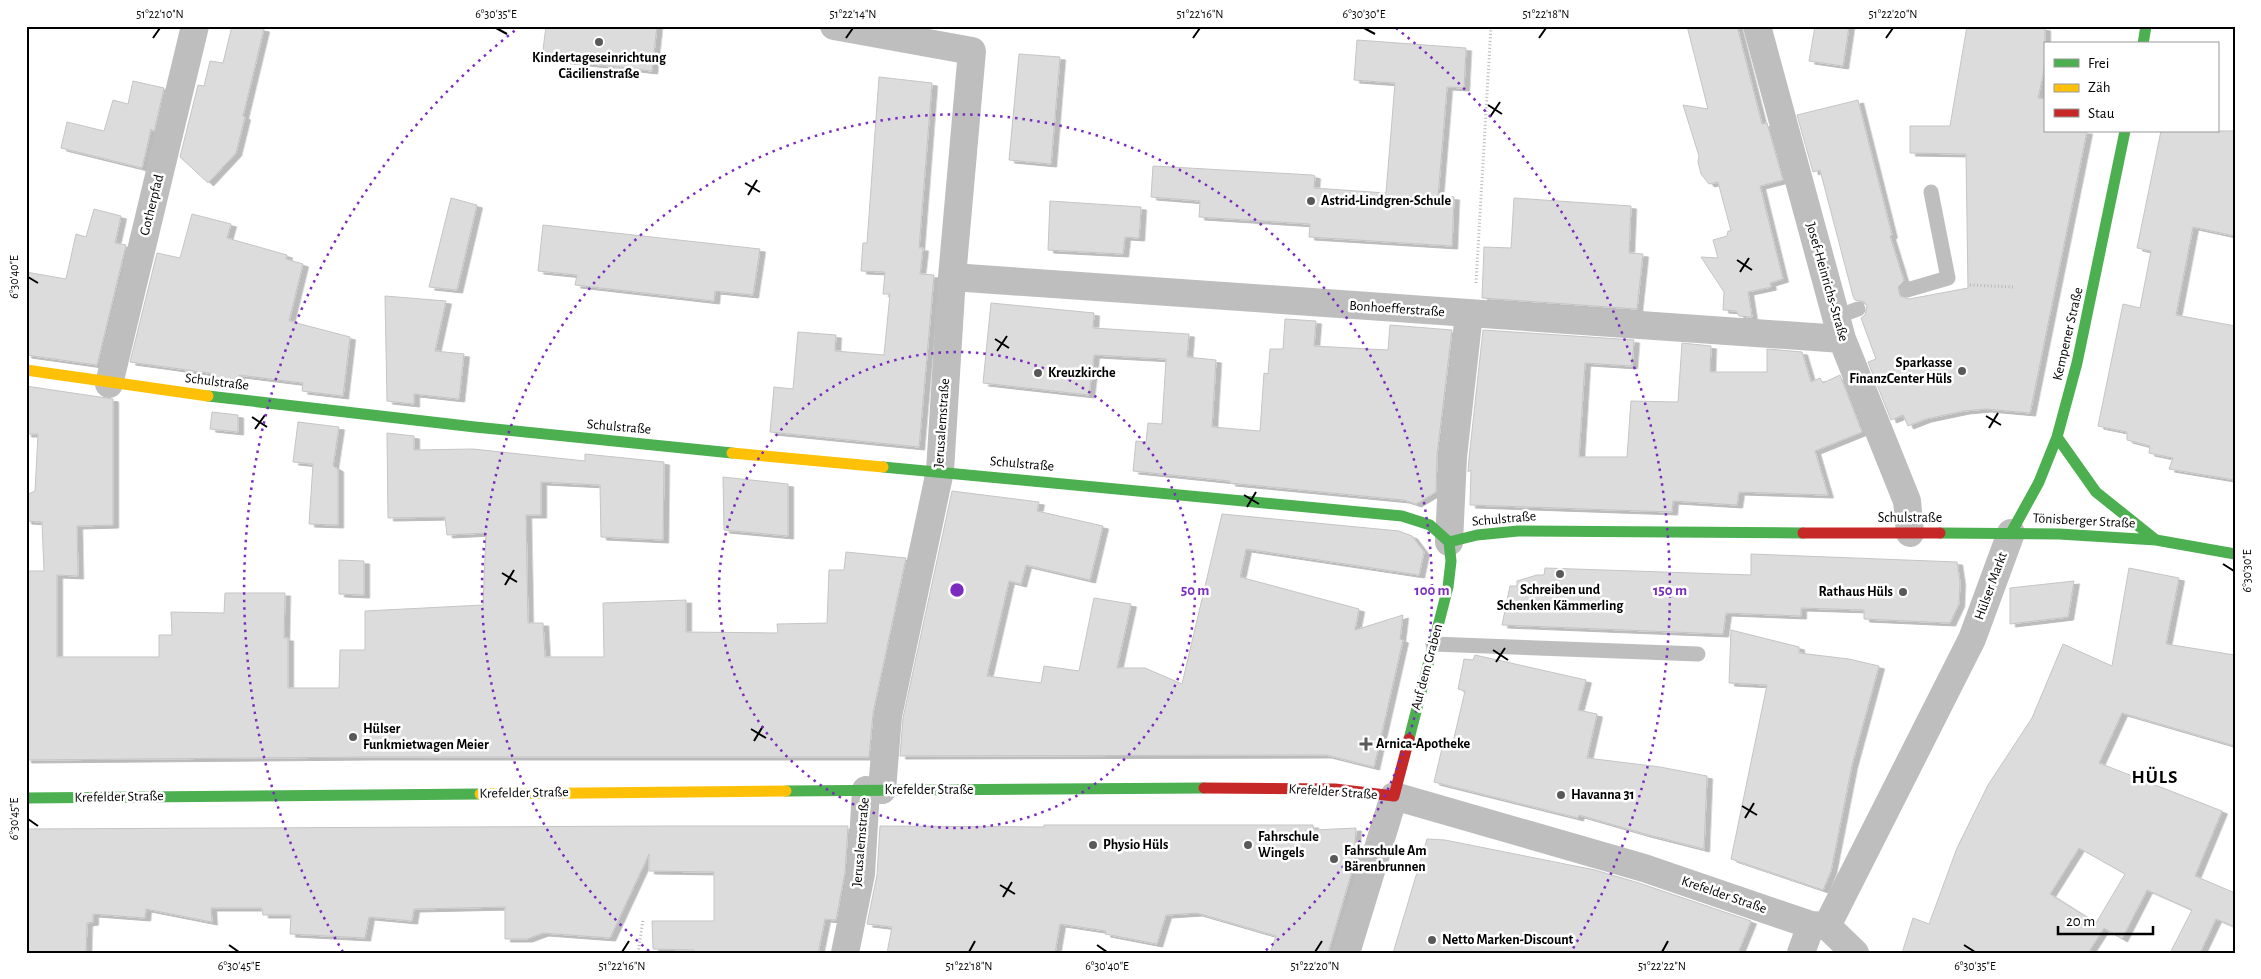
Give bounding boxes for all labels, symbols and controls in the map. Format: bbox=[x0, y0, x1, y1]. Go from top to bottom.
text: 51°22'10"N bbox=[136, 8, 184, 20]
text: 6°30'35"E bbox=[475, 8, 517, 20]
text: 51°22'14"N bbox=[829, 8, 877, 20]
text: 51°22'16"N bbox=[1177, 8, 1223, 20]
text: 6°30'30"E bbox=[1343, 8, 1386, 20]
text: 51°22'18"N bbox=[1523, 8, 1569, 20]
text: 51°22'20"N bbox=[1869, 8, 1917, 20]
marker: Kindertageseinrichtung Cäcilienstraße bbox=[593, 36, 605, 48]
legend bbox=[2044, 42, 2218, 132]
place label: Kindertageseinrichtung Cäcilienstraße bbox=[532, 51, 667, 81]
text: Frei bbox=[2088, 56, 2109, 71]
text: Zäh bbox=[2088, 80, 2111, 95]
text: Stau bbox=[2088, 106, 2115, 121]
street label: Gotherpfad bbox=[138, 173, 166, 237]
place label: Astrid-Lindgren-Schule bbox=[1321, 194, 1451, 208]
marker: Astrid-Lindgren-Schule bbox=[1305, 195, 1317, 207]
street label: Josef-Heinrichs-Straße bbox=[1803, 221, 1851, 343]
text: 6°30'40"E bbox=[8, 255, 20, 299]
street label: Kempener Straße bbox=[2050, 286, 2086, 382]
street label: Bonhoefferstraße bbox=[1349, 299, 1445, 319]
place label: Sparkasse FinanzCenter Hüls bbox=[1849, 356, 1952, 386]
marker: Sparkasse FinanzCenter Hüls bbox=[1956, 365, 1968, 377]
place label: Kreuzkirche bbox=[1048, 366, 1116, 380]
marker: Kreuzkirche bbox=[1032, 367, 1044, 379]
street label: Schulstraße bbox=[184, 371, 250, 393]
street label: Jerusalemstraße bbox=[932, 378, 952, 468]
street label: Schulstraße bbox=[586, 417, 652, 437]
street label: Schulstraße bbox=[989, 454, 1055, 474]
street label: Schulstraße bbox=[1471, 509, 1537, 529]
street label: Schulstraße bbox=[1878, 511, 1942, 525]
street label: Tönisberger Straße bbox=[2032, 511, 2136, 531]
text: 6°30'30"E bbox=[2241, 549, 2253, 592]
street label: Hülser Markt bbox=[1972, 550, 2010, 622]
marker: Schreiben und Schenken Kämmerling bbox=[1554, 568, 1566, 580]
centre of rings bbox=[948, 581, 966, 599]
text: 50 m bbox=[1181, 583, 1209, 598]
text: 100 m bbox=[1414, 583, 1450, 598]
place label: Schreiben und Schenken Kämmerling bbox=[1497, 583, 1624, 613]
text: 150 m bbox=[1653, 583, 1687, 598]
place label: Rathaus Hüls bbox=[1818, 585, 1893, 599]
marker: Rathaus Hüls bbox=[1897, 586, 1909, 598]
street label: Auf dem Graben bbox=[1409, 622, 1445, 712]
place label: Hülser Funkmietwagen Meier bbox=[363, 722, 489, 752]
marker: Hülser Funkmietwagen Meier bbox=[347, 731, 359, 743]
place label: Arnica-Apotheke bbox=[1376, 737, 1471, 751]
marker: Arnica-Apotheke bbox=[1360, 738, 1372, 750]
district label: HÜLS bbox=[2131, 766, 2179, 787]
street label: Krefelder Straße bbox=[1288, 782, 1378, 802]
street label: Krefelder Straße bbox=[884, 783, 974, 797]
street label: Krefelder Straße bbox=[479, 785, 569, 801]
place label: Havanna 31 bbox=[1571, 788, 1635, 802]
street label: Krefelder Straße bbox=[74, 789, 164, 805]
marker: Havanna 31 bbox=[1555, 789, 1567, 801]
street label: Jerusalemstraße bbox=[850, 797, 872, 887]
text: 6°30'45"E bbox=[8, 798, 20, 840]
place label: Fahrschule Wingels bbox=[1258, 830, 1319, 860]
place label: Physio Hüls bbox=[1103, 838, 1168, 852]
marker: Physio Hüls bbox=[1087, 839, 1099, 851]
marker: Fahrschule Wingels bbox=[1242, 839, 1254, 851]
place label: Fahrschule Am Bärenbrunnen bbox=[1344, 844, 1427, 874]
marker: Fahrschule Am Bärenbrunnen bbox=[1328, 853, 1340, 865]
street label: Krefelder Straße bbox=[1680, 874, 1768, 916]
scale bar bbox=[2058, 904, 2154, 936]
text: 20 m bbox=[2066, 914, 2095, 929]
place label: Netto Marken-Discount bbox=[1442, 933, 1574, 947]
marker: Netto Marken-Discount bbox=[1426, 934, 1438, 946]
text: 6°30'45"E bbox=[218, 960, 260, 972]
text: 51°22'16"N bbox=[599, 960, 645, 972]
text: 51°22'18"N bbox=[946, 960, 992, 972]
text: 6°30'40"E bbox=[1085, 960, 1129, 972]
text: 51°22'20"N bbox=[1291, 960, 1339, 972]
text: 51°22'22"N bbox=[1638, 960, 1686, 972]
text: 6°30'35"E bbox=[1954, 960, 1996, 972]

